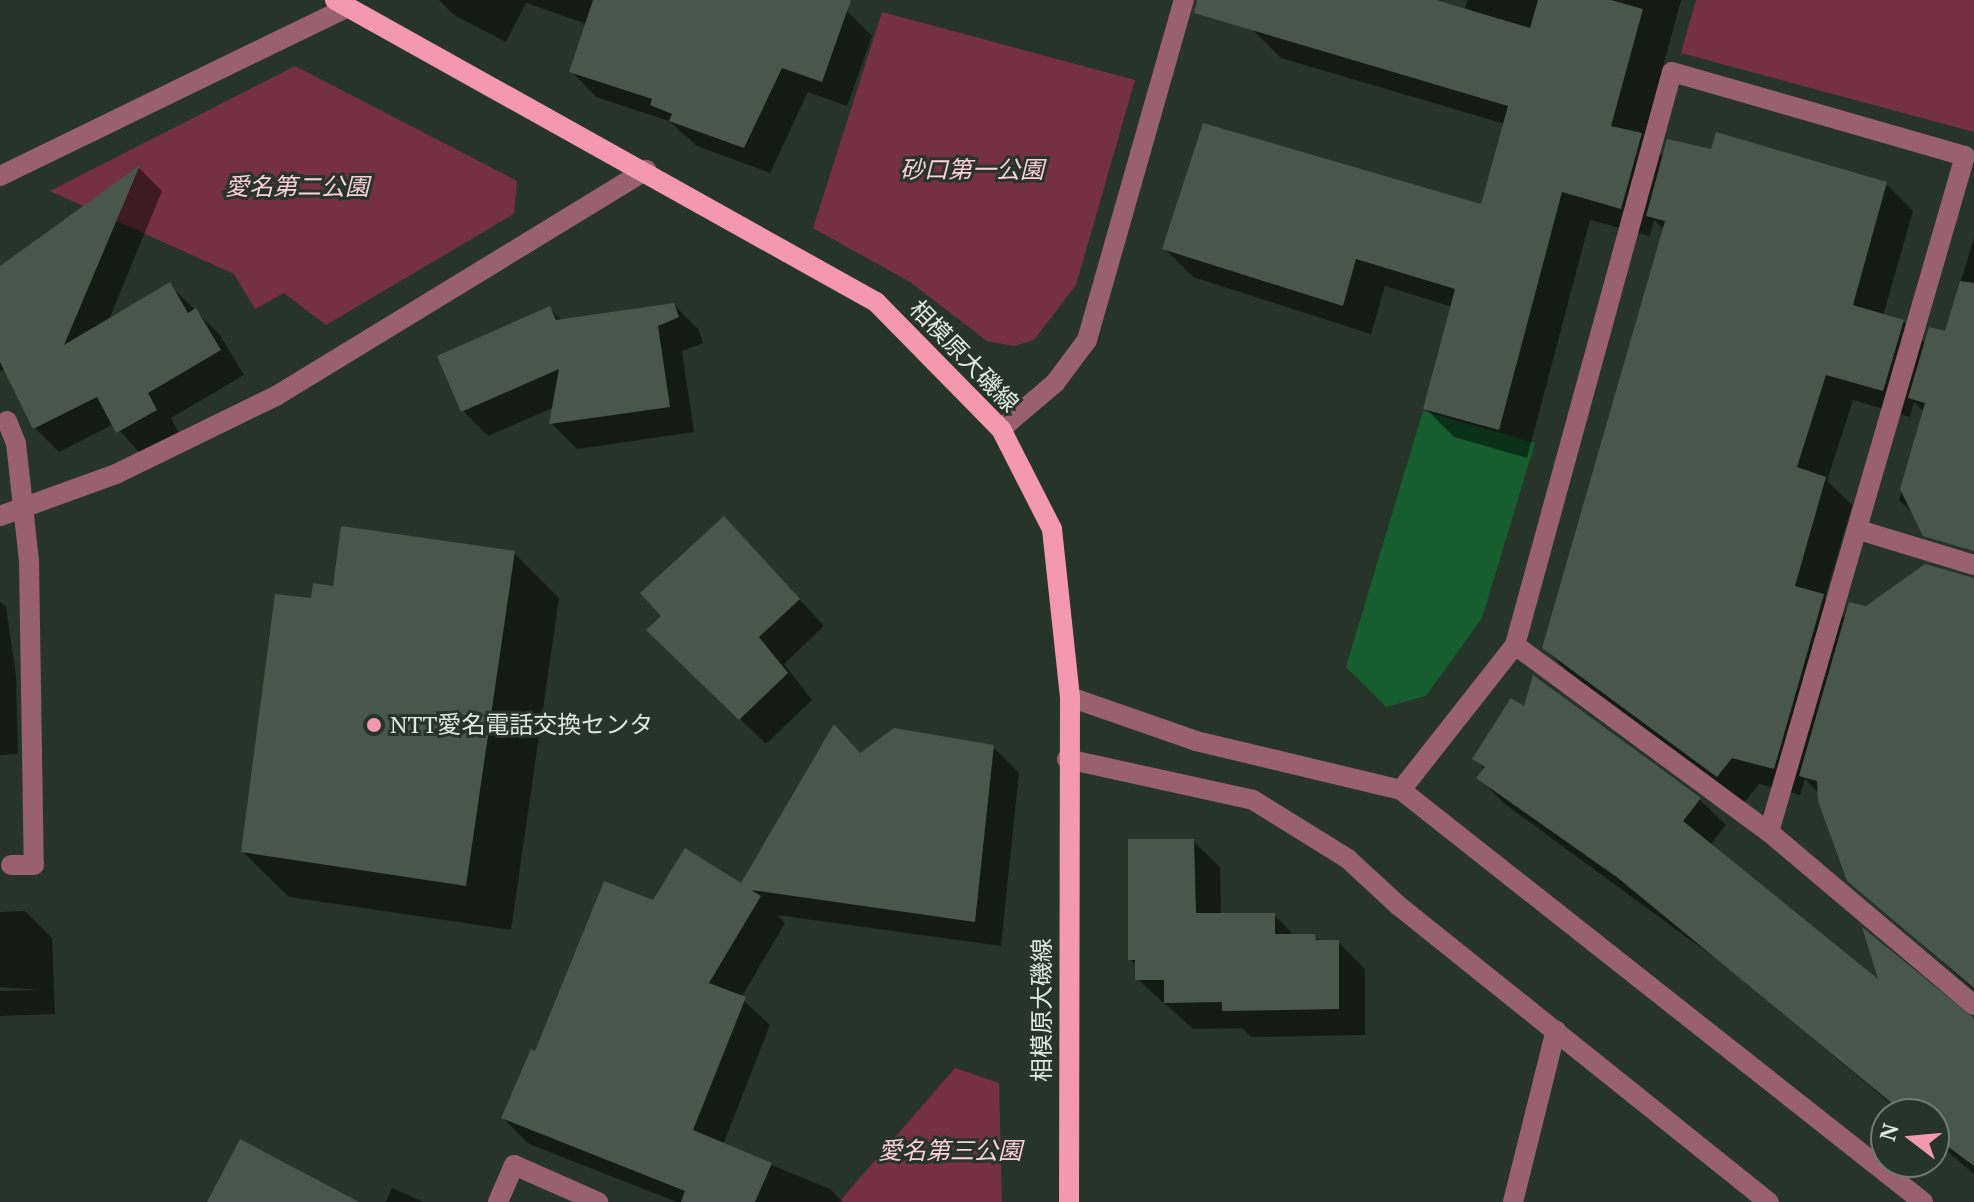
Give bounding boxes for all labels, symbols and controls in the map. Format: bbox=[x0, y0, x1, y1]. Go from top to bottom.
park label: 砂口第一公園 bbox=[900, 156, 1044, 184]
park label: 愛名第二公園 bbox=[225, 173, 369, 201]
street label: 相模原大磯線 bbox=[904, 294, 1024, 418]
place label: NTT愛名電話交換センタ bbox=[390, 711, 653, 739]
marker: NTT愛名電話交換センタ bbox=[365, 716, 383, 734]
street label: 相模原大磯線 bbox=[1028, 938, 1056, 1082]
north arrow bbox=[1870, 1098, 1950, 1178]
text: N bbox=[1872, 1120, 1905, 1144]
park label: 愛名第三公園 bbox=[878, 1137, 1022, 1165]

